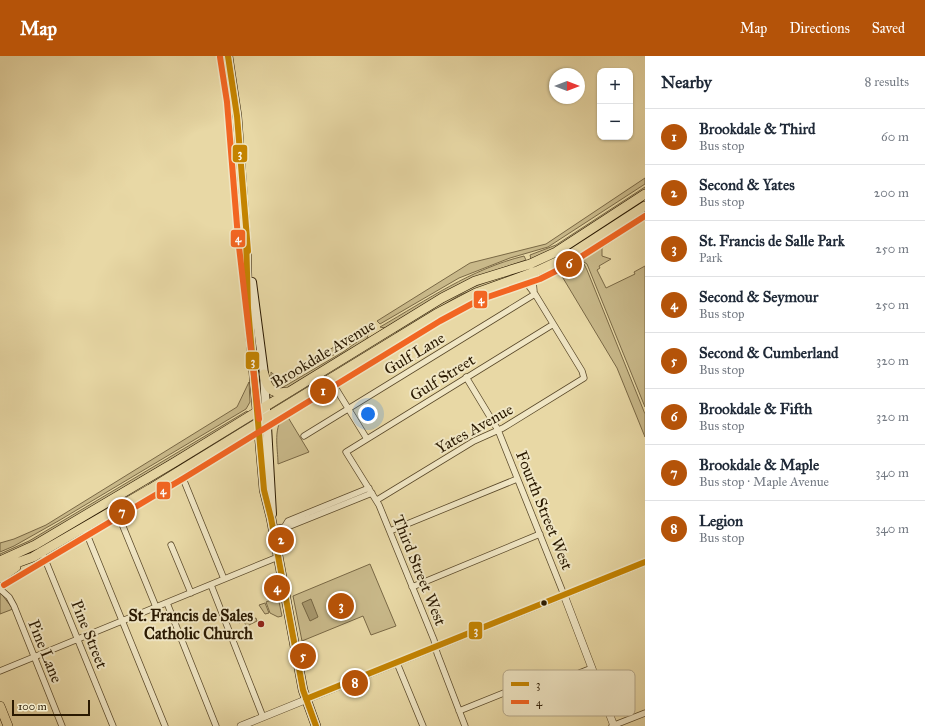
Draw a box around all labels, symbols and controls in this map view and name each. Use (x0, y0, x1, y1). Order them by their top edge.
text: Map (20, 17, 57, 40)
text: Map (740, 20, 767, 37)
text: Directions (789, 20, 850, 37)
text: Saved (872, 20, 905, 37)
north arrow (549, 68, 585, 104)
map controls (597, 68, 633, 140)
button: + (597, 68, 633, 104)
text: Nearby (661, 72, 712, 93)
text: 8 results (865, 74, 909, 90)
button: − (597, 104, 633, 140)
text: Brookdale & Third (699, 120, 816, 138)
text: 1 (671, 129, 677, 145)
text: 60 m (881, 129, 909, 145)
text: Bus stop (699, 138, 745, 154)
line badge: 3 (232, 144, 248, 163)
text: 3 (238, 147, 242, 161)
text: Second & Yates (699, 176, 795, 194)
text: 2 (671, 185, 677, 201)
text: 200 m (874, 185, 909, 201)
text: Bus stop (699, 194, 745, 210)
line badge: 4 (230, 229, 246, 248)
text: 4 (235, 232, 242, 246)
text: St. Francis de Salle Park (699, 232, 845, 250)
text: 3 (671, 241, 677, 257)
text: 250 m (875, 241, 909, 257)
pin: 6 (556, 249, 582, 279)
text: Park (699, 250, 723, 266)
text: Second & Seymour (699, 288, 818, 306)
line badge: 4 (473, 290, 488, 309)
text: 4 (478, 293, 485, 307)
text: 4 (670, 297, 678, 313)
text: 250 m (875, 297, 909, 313)
text: Bus stop (699, 306, 745, 322)
street label: Brookdale Avenue (268, 315, 379, 392)
street label: Gulf Lane (381, 328, 448, 379)
text: Second & Cumberland (699, 344, 839, 362)
street label: Gulf Street (406, 350, 479, 405)
line badge: 3 (245, 351, 260, 370)
text: 5 (671, 353, 677, 369)
text: 320 m (876, 353, 909, 369)
text: 3 (251, 355, 255, 369)
text: Bus stop (699, 362, 745, 378)
pin: 1 (310, 376, 336, 406)
street label: Yates Avenue (432, 399, 517, 457)
text: Brookdale & Fifth (699, 400, 812, 418)
your location (358, 404, 378, 424)
text: 6 (671, 409, 677, 425)
text: 320 m (876, 409, 909, 425)
text: Bus stop (699, 418, 745, 434)
street label: Fourth Street West (512, 448, 577, 573)
text: Brookdale & Maple (699, 456, 819, 474)
text: 7 (671, 465, 677, 481)
text: 340 m (875, 465, 909, 481)
text: Bus stop · Maple Avenue (699, 474, 829, 490)
line badge: 4 (156, 481, 171, 500)
text: 4 (160, 484, 167, 498)
pin: 7 (109, 497, 135, 527)
street label: Third Street West (389, 512, 450, 629)
text: Legion (699, 512, 743, 530)
text: 8 (671, 521, 677, 537)
text: 340 m (875, 521, 909, 537)
pin: 2 (268, 525, 294, 555)
text: Bus stop (699, 530, 745, 546)
pin: 4 (264, 573, 290, 603)
pin: 3 (328, 591, 354, 621)
street label: Pine Street (67, 597, 112, 671)
unlabelled marker (539, 598, 549, 608)
place label: St. Francis de Sales Catholic Church (129, 606, 253, 643)
street label: Pine Lane (24, 617, 67, 686)
marker: St. Francis de Sales Catholic Church (256, 619, 266, 629)
line badge: 3 (468, 621, 483, 640)
text: 3 (474, 624, 478, 638)
pin: 5 (290, 641, 316, 671)
pin: 8 (342, 668, 368, 698)
legend (503, 670, 635, 716)
text: 3 (536, 678, 540, 691)
text: 4 (536, 696, 543, 709)
scale bar (12, 698, 90, 717)
text: 100 m (18, 700, 47, 713)

